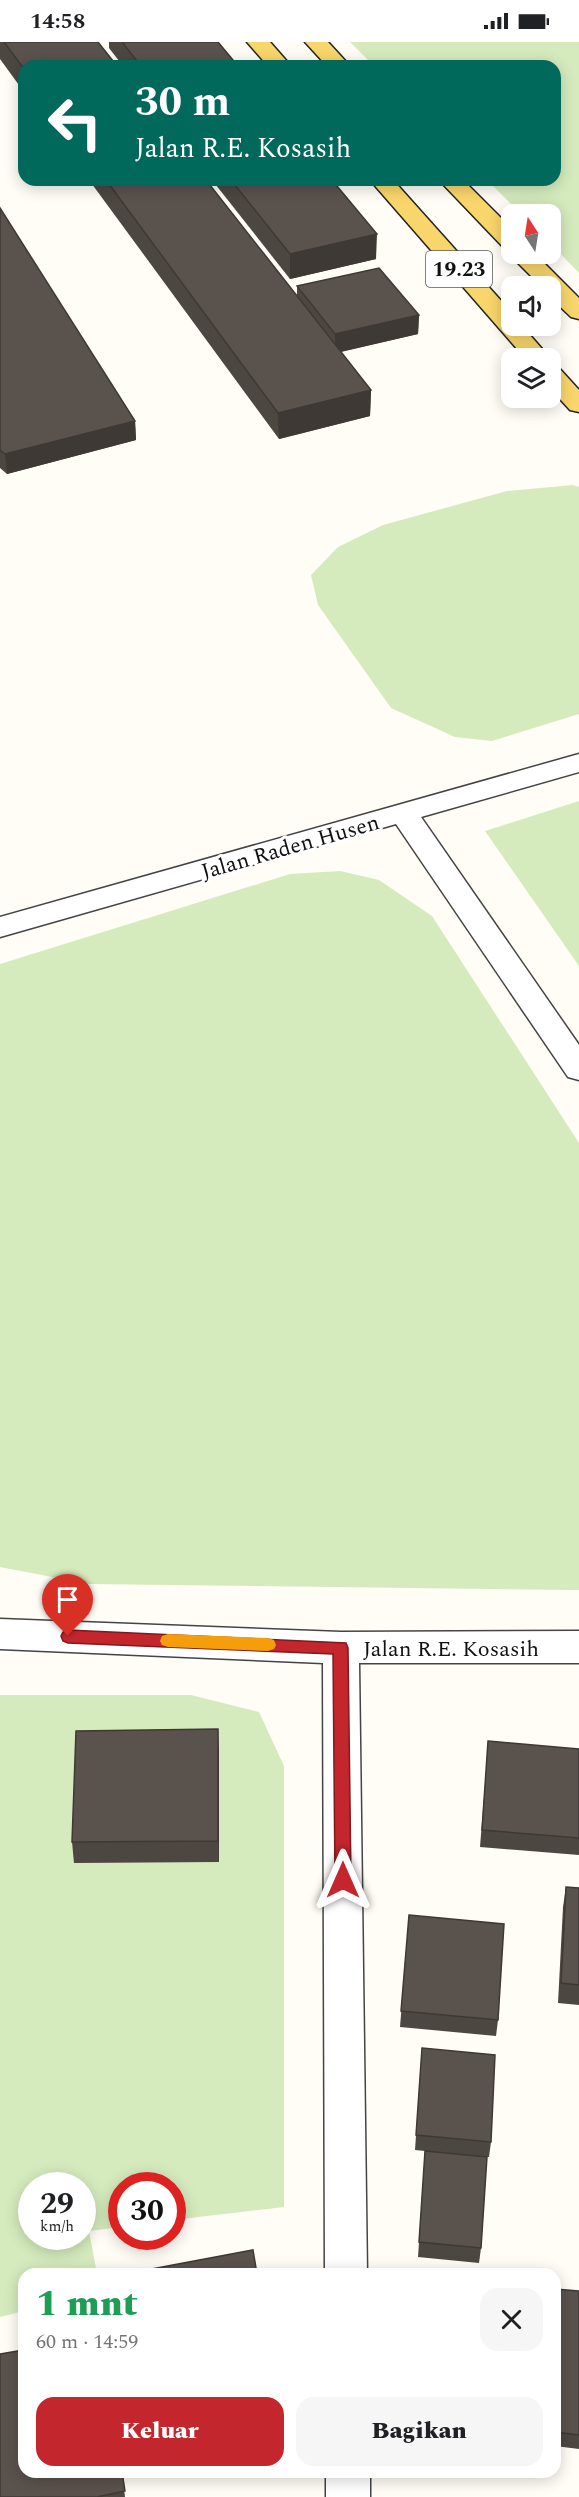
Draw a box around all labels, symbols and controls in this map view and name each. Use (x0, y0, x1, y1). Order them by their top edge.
text: 14:58 (30, 5, 85, 38)
text: 30 m (135, 71, 230, 134)
icon: left (36, 84, 114, 162)
text: Jalan R.E. Kosasih (135, 128, 351, 170)
north arrow (501, 204, 561, 264)
map controls (501, 204, 561, 408)
road number: 19.23 (426, 251, 492, 287)
button: sound (501, 276, 561, 336)
button: layers (501, 348, 561, 408)
street label: Jalan Raden Husen (197, 806, 383, 889)
pin (42, 1574, 93, 1636)
icon: arrive (51, 1583, 84, 1616)
street label: Jalan R.E. Kosasih (363, 1633, 539, 1666)
position arrow (311, 1848, 375, 1912)
speed limit sign: 30 (108, 2172, 186, 2250)
text: 29 (40, 2181, 74, 2227)
text: km/h (40, 2215, 74, 2238)
text: 1 mnt (36, 2277, 138, 2332)
button: close (480, 2288, 543, 2351)
text: 60 m · 14:59 (36, 2327, 138, 2357)
button: Keluar (36, 2397, 284, 2466)
button: Bagikan (296, 2397, 543, 2466)

